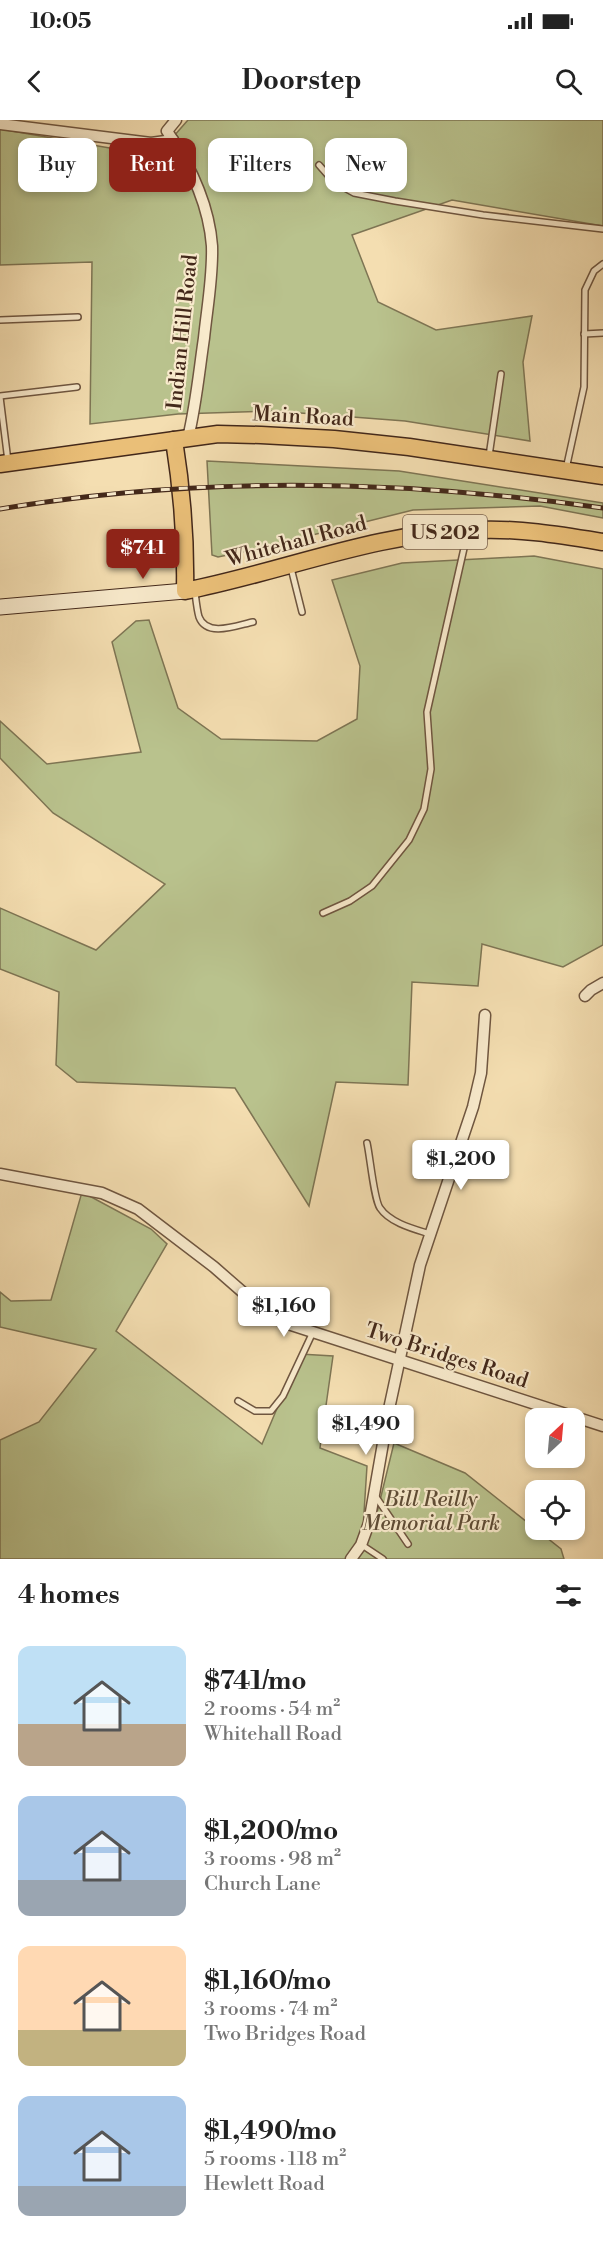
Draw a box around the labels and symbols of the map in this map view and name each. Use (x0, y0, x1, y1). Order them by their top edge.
street label: Indian Hill Road (162, 253, 204, 411)
street label: Main Road (252, 401, 354, 433)
street label: Whitehall Road (222, 511, 370, 574)
road number: US 202 (403, 515, 487, 549)
pin: $741 (107, 529, 179, 580)
pin: $1,200 (412, 1140, 510, 1191)
pin: $1,160 (235, 1287, 333, 1338)
street label: Two Bridges Road (362, 1317, 532, 1395)
pin: $1,490 (317, 1405, 415, 1456)
north arrow (525, 1408, 585, 1468)
park label: Bill Reilly Memorial Park (362, 1487, 500, 1537)

